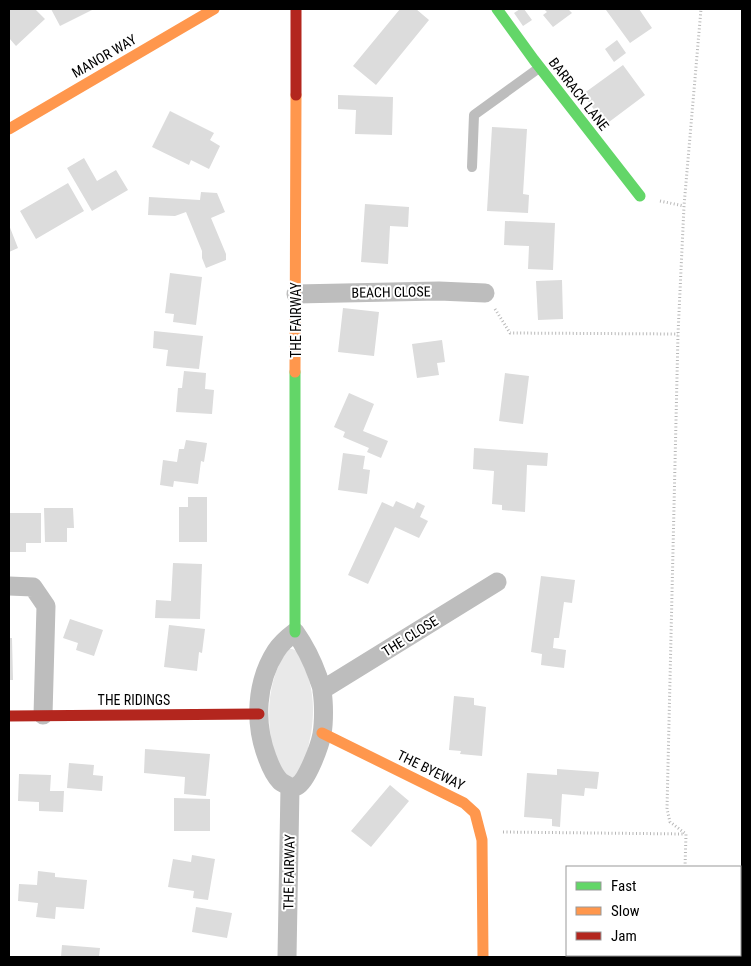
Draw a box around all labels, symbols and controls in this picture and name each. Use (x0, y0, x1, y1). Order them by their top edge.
street label: MANOR WAY (69, 31, 140, 81)
street label: BARRACK LANE (546, 54, 612, 134)
street label: THE FAIRWAY (288, 281, 304, 358)
street label: BEACH CLOSE (351, 283, 431, 301)
street label: THE CLOSE (379, 613, 441, 659)
street label: THE RIDINGS (98, 692, 170, 708)
street label: THE BYEWAY (395, 747, 468, 793)
street label: THE FAIRWAY (280, 833, 298, 910)
legend (566, 866, 741, 956)
text: Fast (611, 877, 636, 895)
text: Slow (611, 902, 640, 920)
text: Jam (611, 927, 637, 945)

